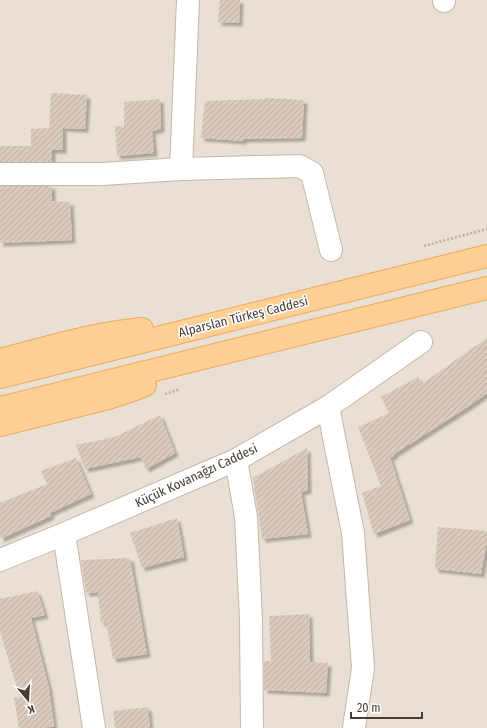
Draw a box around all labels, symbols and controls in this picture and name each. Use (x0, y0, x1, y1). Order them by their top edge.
street label: Alparslan Türkeş Caddesi (177, 293, 309, 340)
street label: Küçük Kovanağzı Caddesi (133, 441, 260, 510)
north arrow (8, 680, 48, 720)
scale bar (351, 694, 422, 720)
text: 20 m (357, 701, 381, 715)
text: K (25, 702, 36, 716)

